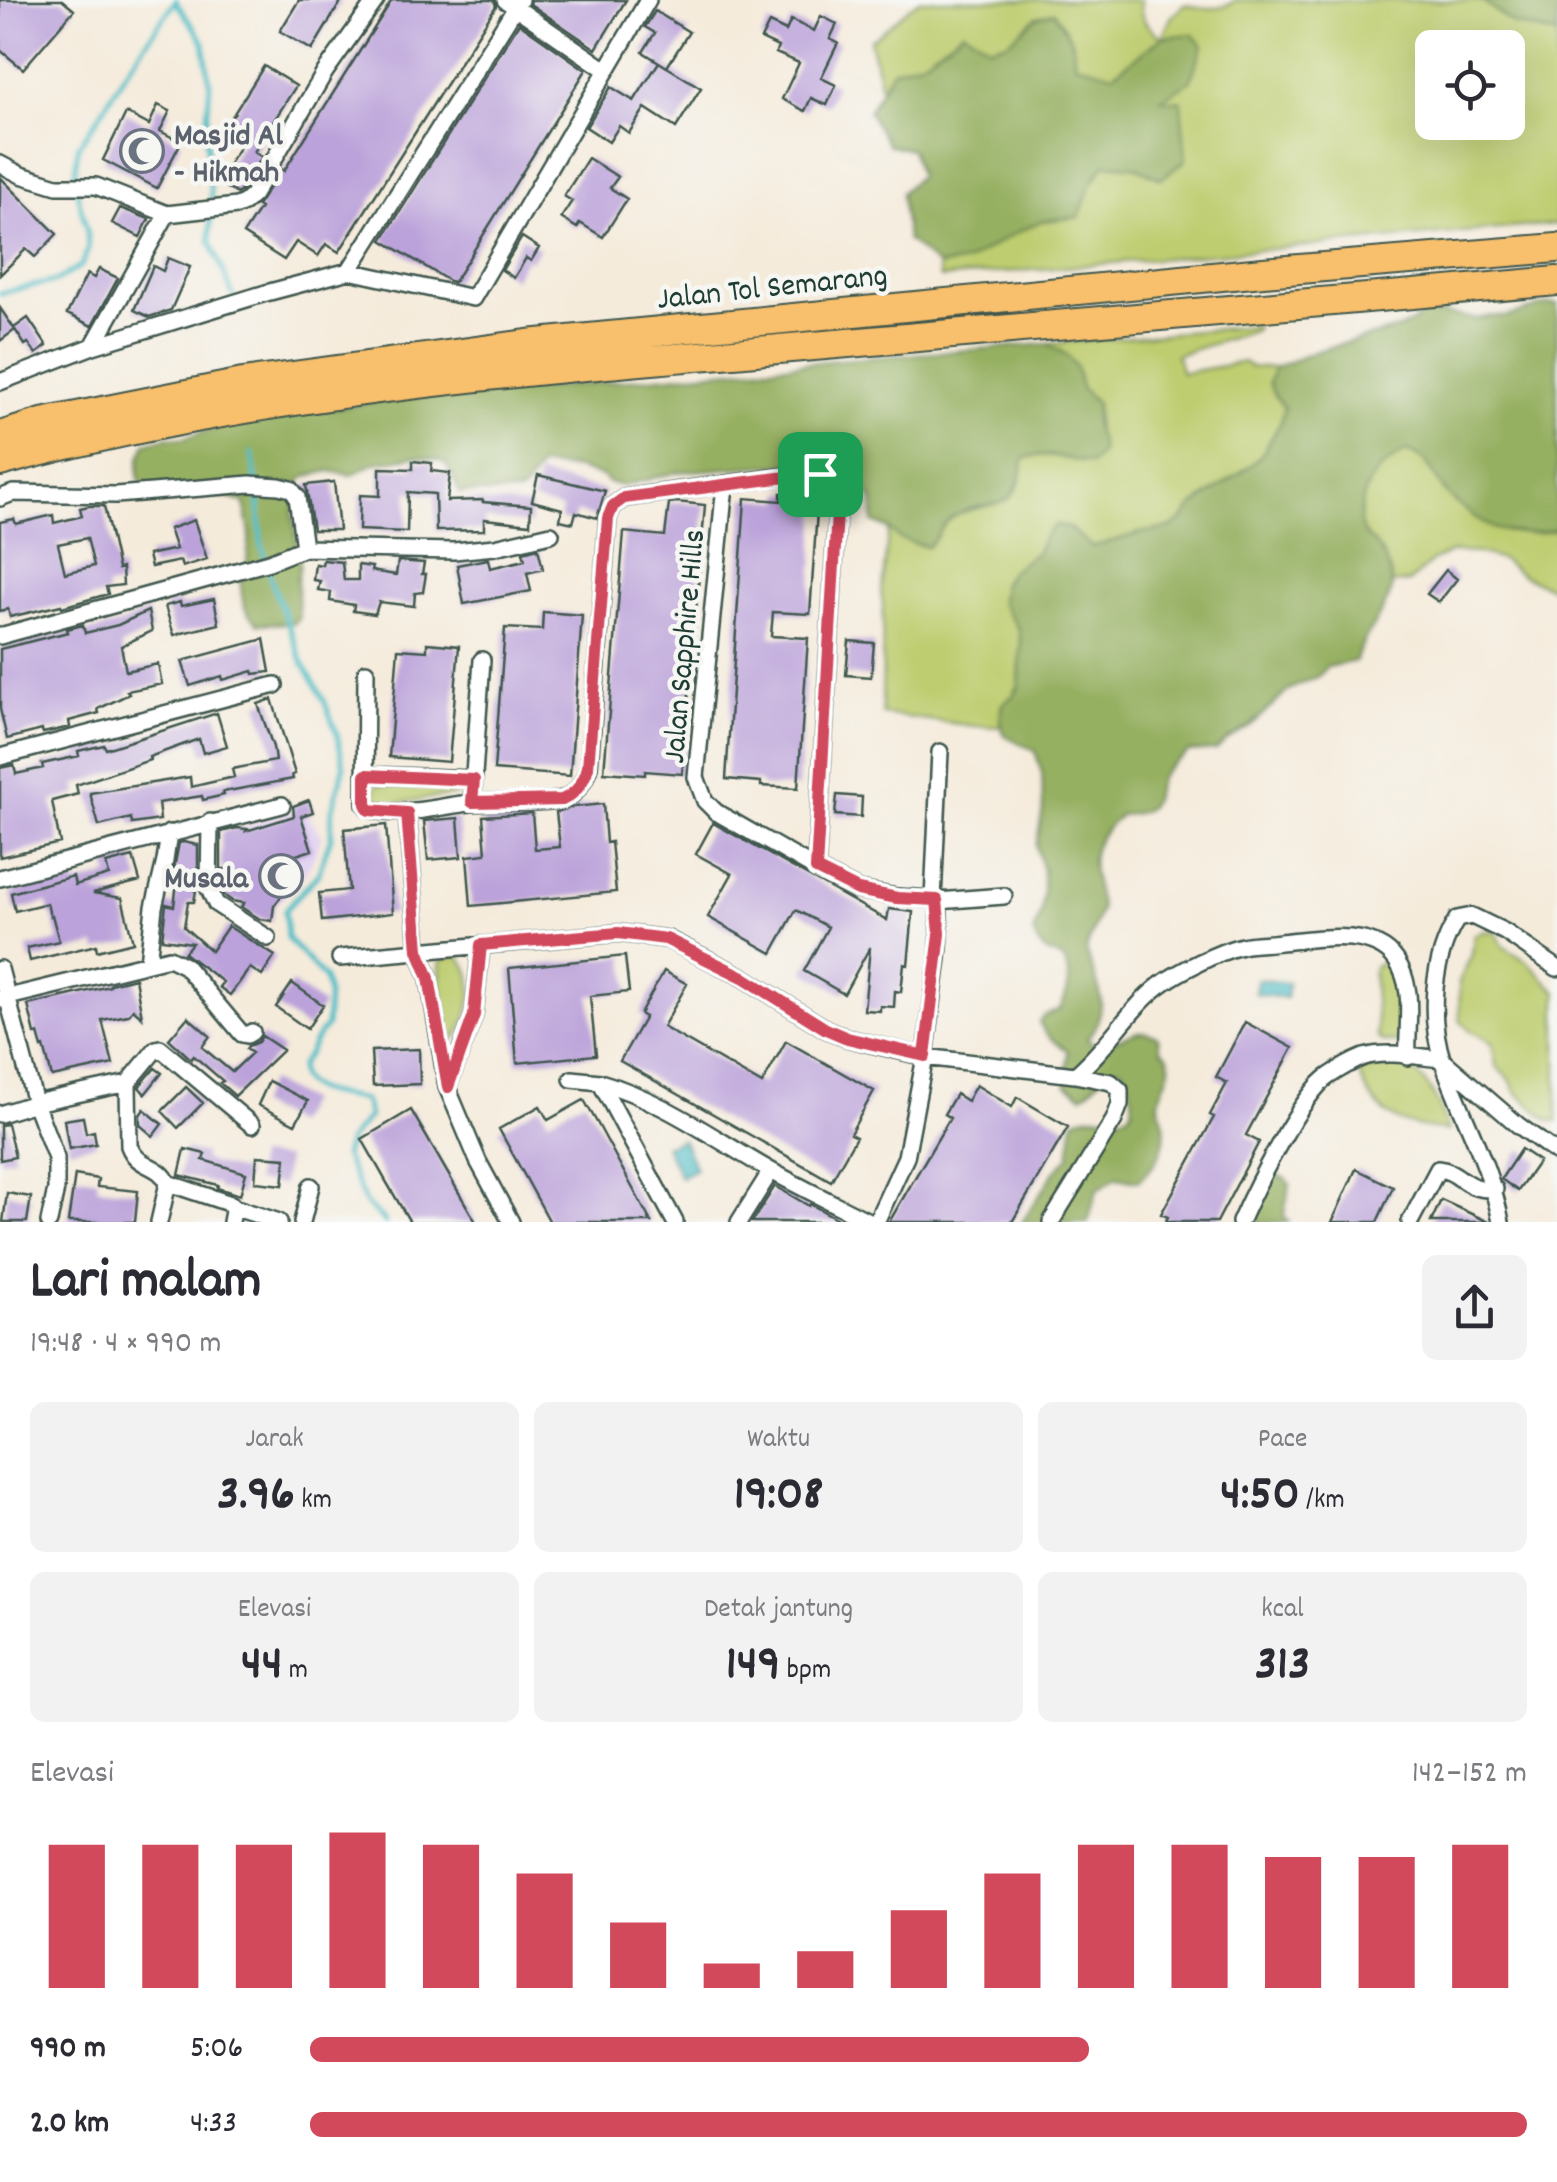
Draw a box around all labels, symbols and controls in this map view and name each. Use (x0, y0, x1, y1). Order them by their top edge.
map controls (1415, 30, 1525, 140)
button: locate (1415, 30, 1525, 140)
place label: Masjid Al - Hikmah (174, 115, 283, 198)
mosque icon: Masjid Al - Hikmah (119, 128, 165, 174)
street label: Jalan Tol Semarang (655, 255, 890, 325)
pin (778, 432, 863, 517)
icon: arrive (793, 447, 848, 502)
street label: Jalan Sapphire Hills (654, 527, 720, 765)
mosque icon: Musala (258, 853, 304, 899)
place label: Musala (164, 858, 249, 904)
text: Lari malam (30, 1245, 262, 1324)
button: share (1422, 1255, 1527, 1360)
text: 19:48 · 4 × 990 m (30, 1322, 222, 1368)
text: Jarak (245, 1421, 304, 1461)
text: Waktu (747, 1421, 810, 1461)
text: Pace (1258, 1421, 1307, 1461)
text: 3.96 (217, 1461, 295, 1533)
text: 19:08 (734, 1461, 823, 1533)
text: 4:50 (1220, 1461, 1300, 1533)
text: km (295, 1482, 332, 1522)
text: /km (1300, 1482, 1345, 1522)
text: Elevasi (238, 1591, 311, 1631)
text: Detak jantung (704, 1591, 853, 1631)
text: kcal (1261, 1591, 1304, 1631)
text: 44 (241, 1631, 282, 1703)
text: 149 (726, 1631, 780, 1703)
text: 313 (1255, 1631, 1310, 1703)
text: m (282, 1652, 308, 1692)
text: bpm (780, 1652, 831, 1692)
text: Elevasi (30, 1752, 114, 1798)
text: 142–152 m (1412, 1752, 1527, 1798)
text: 990 m (30, 2027, 106, 2073)
text: 5:06 (190, 2027, 243, 2073)
text: 2.0 km (30, 2102, 109, 2148)
text: 4:33 (190, 2102, 237, 2148)

